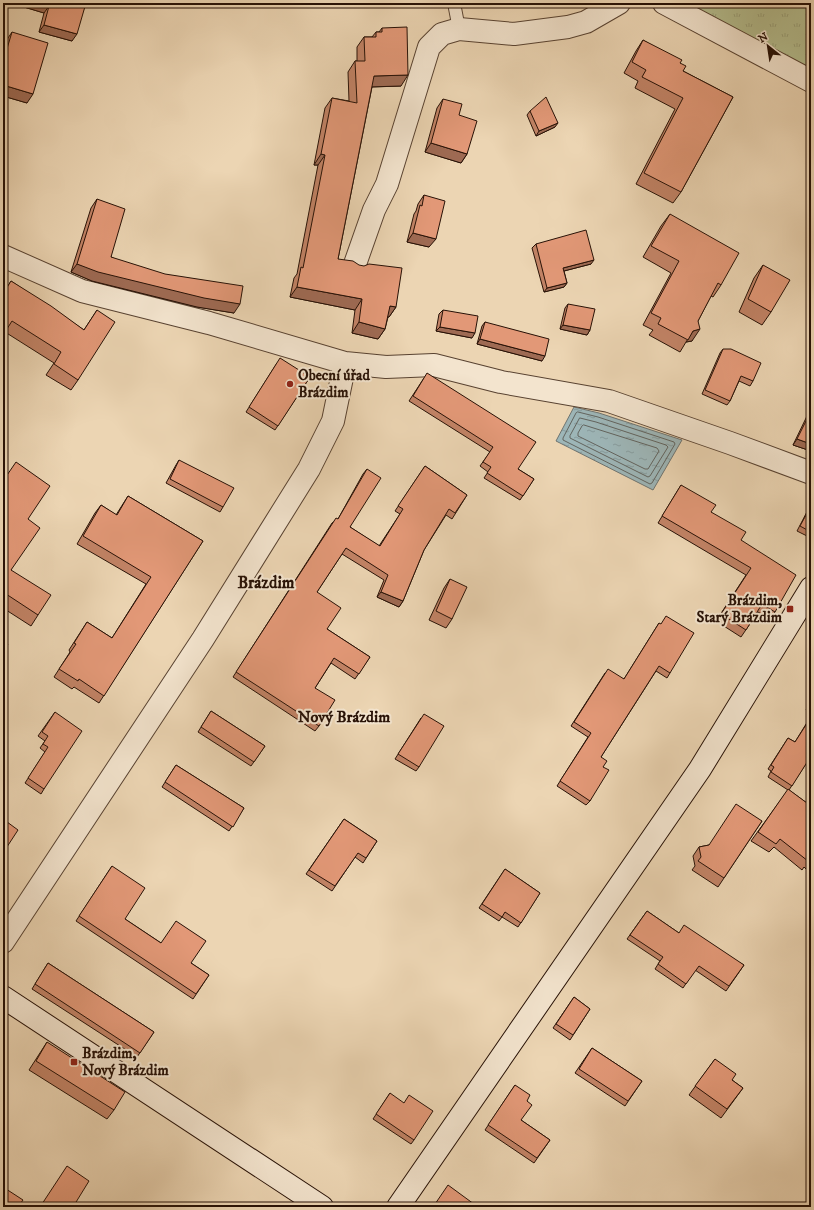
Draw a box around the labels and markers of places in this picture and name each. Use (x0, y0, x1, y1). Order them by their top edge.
place label: Obecní úřad Brázdim (298, 366, 370, 402)
marker: Obecní úřad Brázdim (285, 379, 295, 389)
place label: Brázdim, Starý Brázdim (697, 591, 783, 627)
marker: Brázdim, Starý Brázdim (785, 604, 795, 614)
place label: Brázdim, Nový Brázdim (82, 1044, 169, 1080)
marker: Brázdim, Nový Brázdim (69, 1057, 79, 1067)

